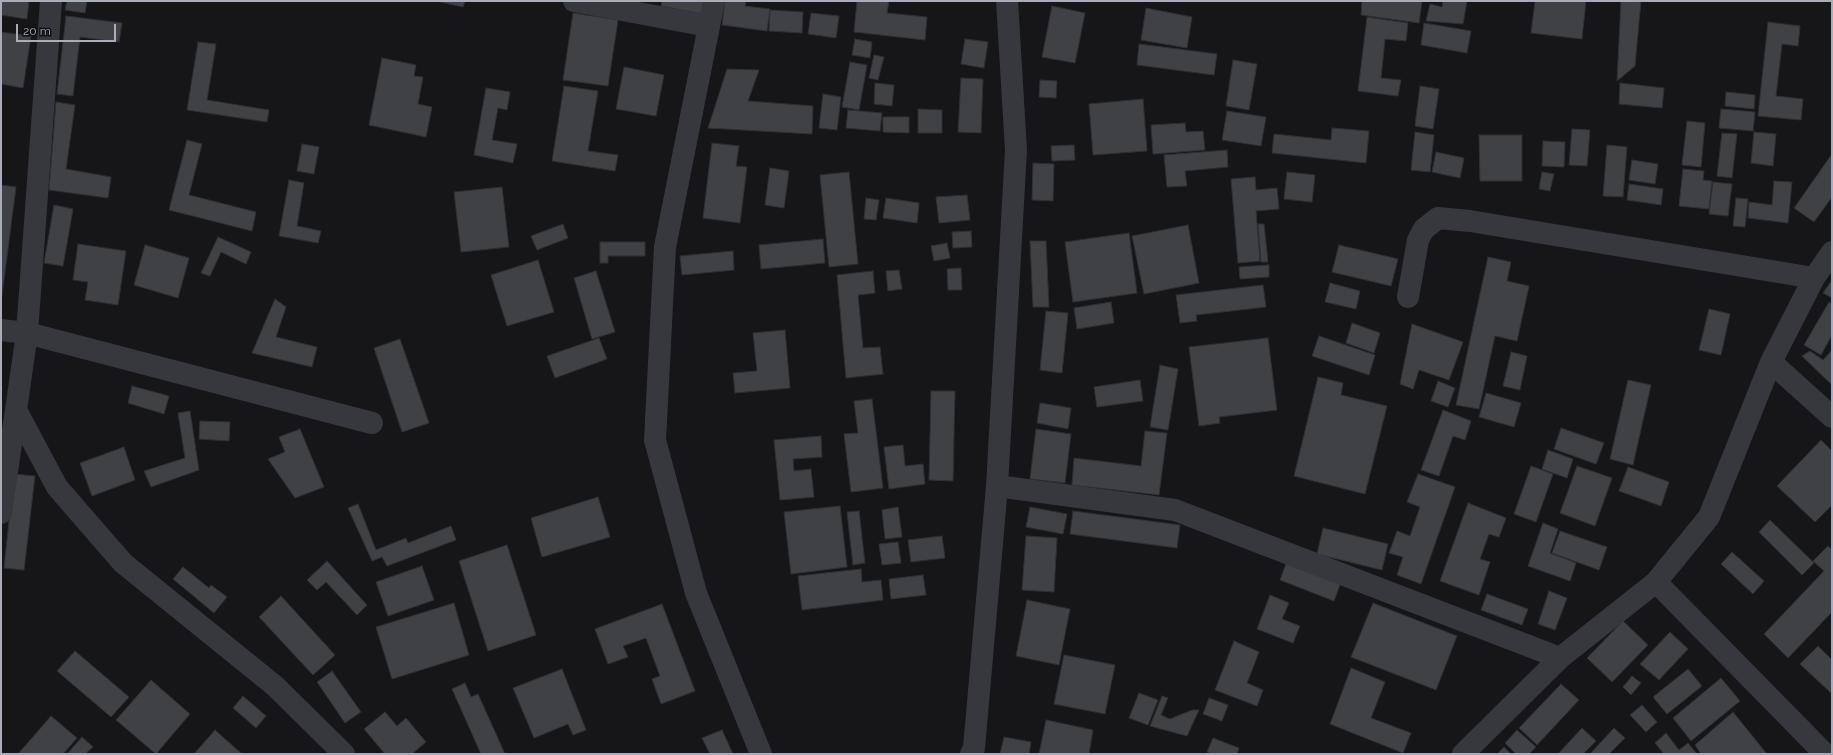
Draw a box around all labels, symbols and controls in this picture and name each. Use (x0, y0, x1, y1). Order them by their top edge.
scale bar (18, 16, 118, 42)
text: 20 m (23, 24, 51, 38)

